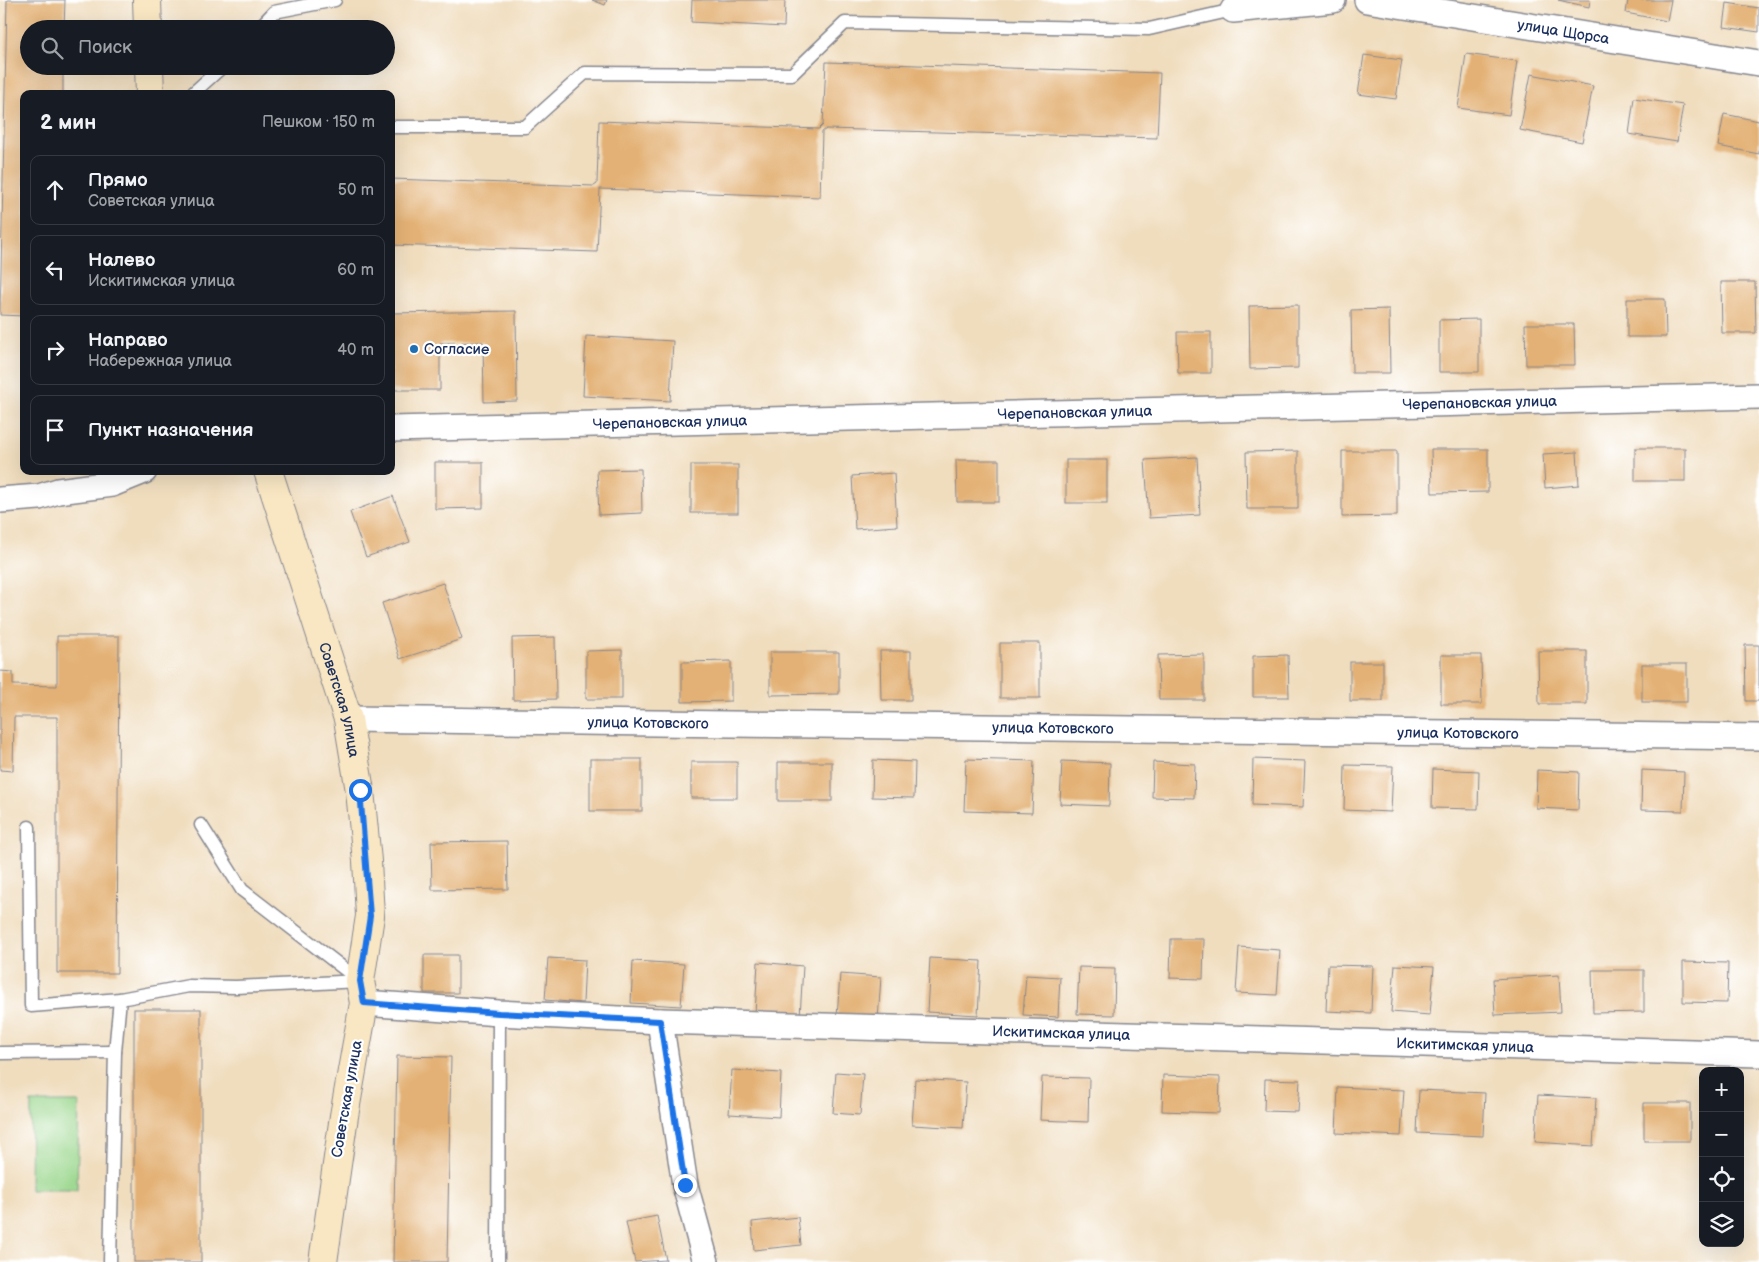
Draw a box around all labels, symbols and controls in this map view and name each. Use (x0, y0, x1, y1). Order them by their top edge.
street label: улица Щорса (1516, 15, 1611, 48)
search box (20, 20, 395, 75)
icon: search (38, 34, 66, 62)
text: Поиск (78, 36, 132, 59)
text: 2 мин (40, 110, 96, 135)
text: Пешком · 150 m (262, 113, 375, 132)
text: Прямо (88, 169, 148, 192)
icon: ahead (41, 176, 69, 204)
text: 50 m (338, 181, 374, 200)
text: Советская улица (88, 192, 215, 211)
text: Налево (88, 249, 155, 272)
icon: left (41, 256, 69, 284)
text: 60 m (337, 261, 374, 280)
text: Искитимская улица (88, 272, 235, 291)
text: Направо (88, 329, 168, 352)
icon: right (41, 336, 69, 364)
place label: Согласие (424, 340, 489, 359)
text: 40 m (337, 341, 374, 360)
marker: Согласие (408, 343, 420, 355)
text: Набережная улица (88, 352, 232, 371)
street label: Черепановская улица (1402, 391, 1557, 414)
street label: Черепановская улица (997, 401, 1153, 424)
street label: Черепановская улица (592, 411, 748, 434)
icon: arrive (41, 416, 69, 444)
text: Пункт назначения (88, 419, 253, 442)
street label: Советская улица (314, 640, 364, 759)
street label: улица Котовского (587, 713, 709, 733)
street label: улица Котовского (992, 718, 1114, 738)
street label: улица Котовского (1397, 723, 1519, 743)
route start (349, 779, 372, 802)
street label: Искитимская улица (992, 1021, 1131, 1045)
street label: Искитимская улица (1396, 1034, 1534, 1057)
street label: Советская улица (327, 1039, 367, 1159)
map controls (1699, 1067, 1744, 1247)
button: + (1699, 1067, 1744, 1112)
button: − (1699, 1112, 1744, 1157)
button: locate (1699, 1157, 1744, 1202)
route end (674, 1174, 697, 1197)
button: layers (1699, 1202, 1744, 1247)

